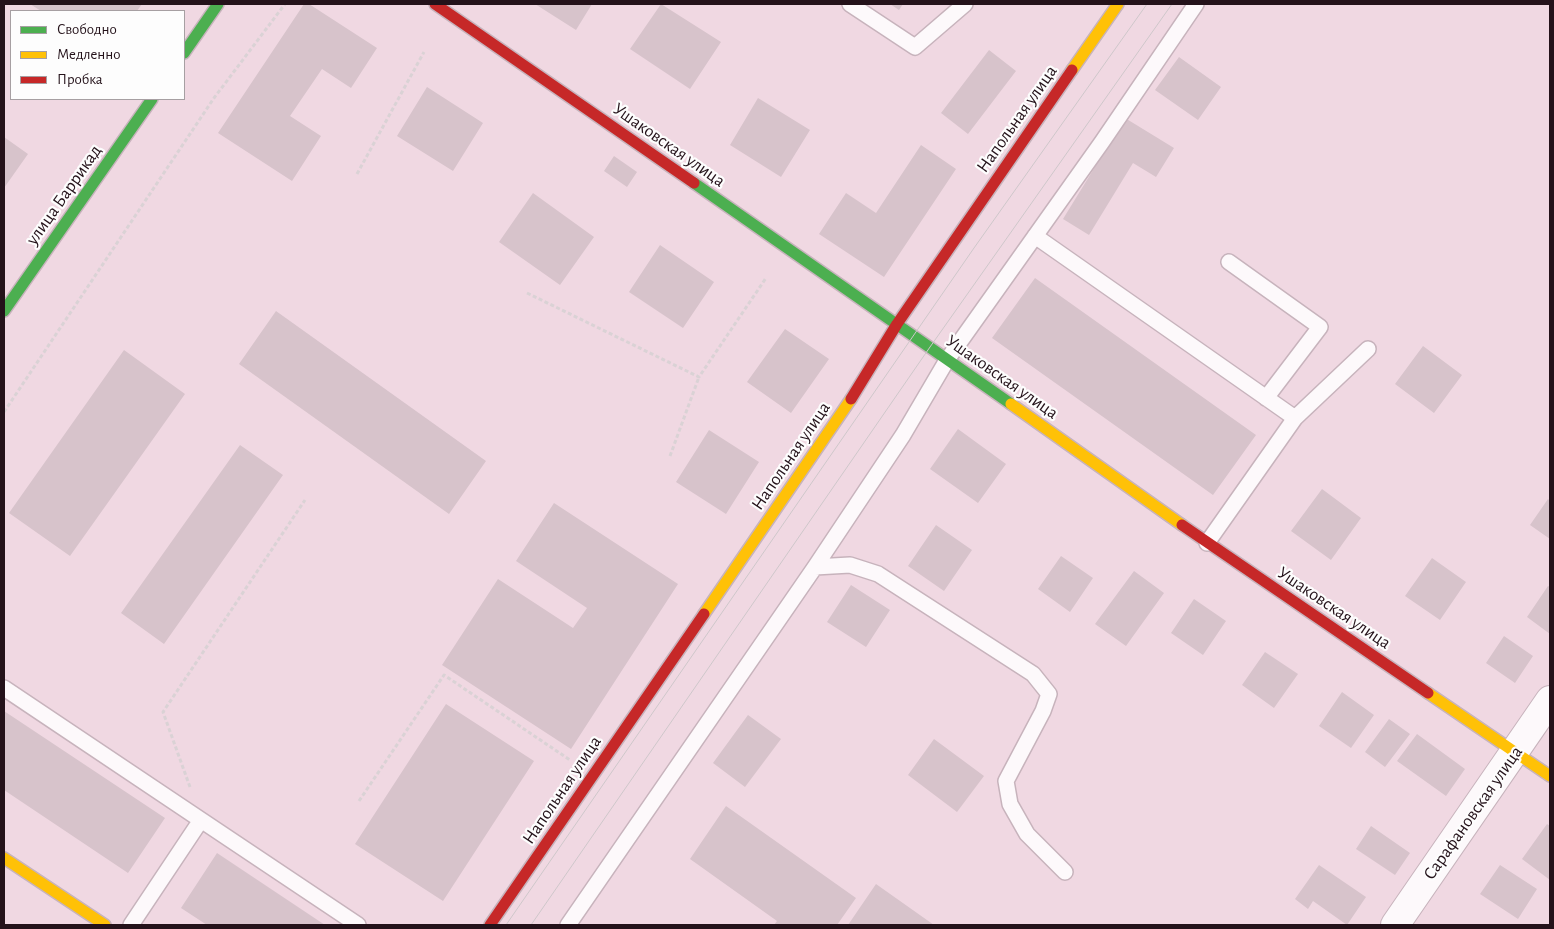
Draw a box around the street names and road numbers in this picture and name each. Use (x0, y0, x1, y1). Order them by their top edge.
street label: Напольная улица (972, 61, 1062, 177)
street label: Ушаковская улица (609, 98, 729, 192)
street label: улица Баррикад (22, 141, 106, 249)
street label: Ушаковская улица (942, 330, 1062, 424)
street label: Напольная улица (747, 398, 835, 514)
street label: Ушаковская улица (1273, 562, 1395, 654)
street label: Напольная улица (518, 732, 606, 848)
street label: Сарафановская улица (1419, 742, 1527, 884)

